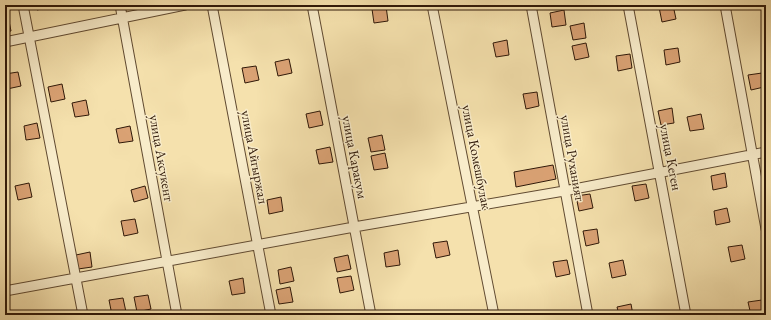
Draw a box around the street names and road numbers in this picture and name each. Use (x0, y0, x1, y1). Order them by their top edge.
street label: улица Комешбулак (458, 103, 496, 211)
street label: улица Айгыржал (237, 109, 273, 206)
street label: улица Аксукент (145, 113, 179, 203)
street label: улица Руханият (557, 113, 589, 203)
street label: улица Каракум (338, 114, 372, 200)
street label: улица Кеген (656, 122, 686, 192)

